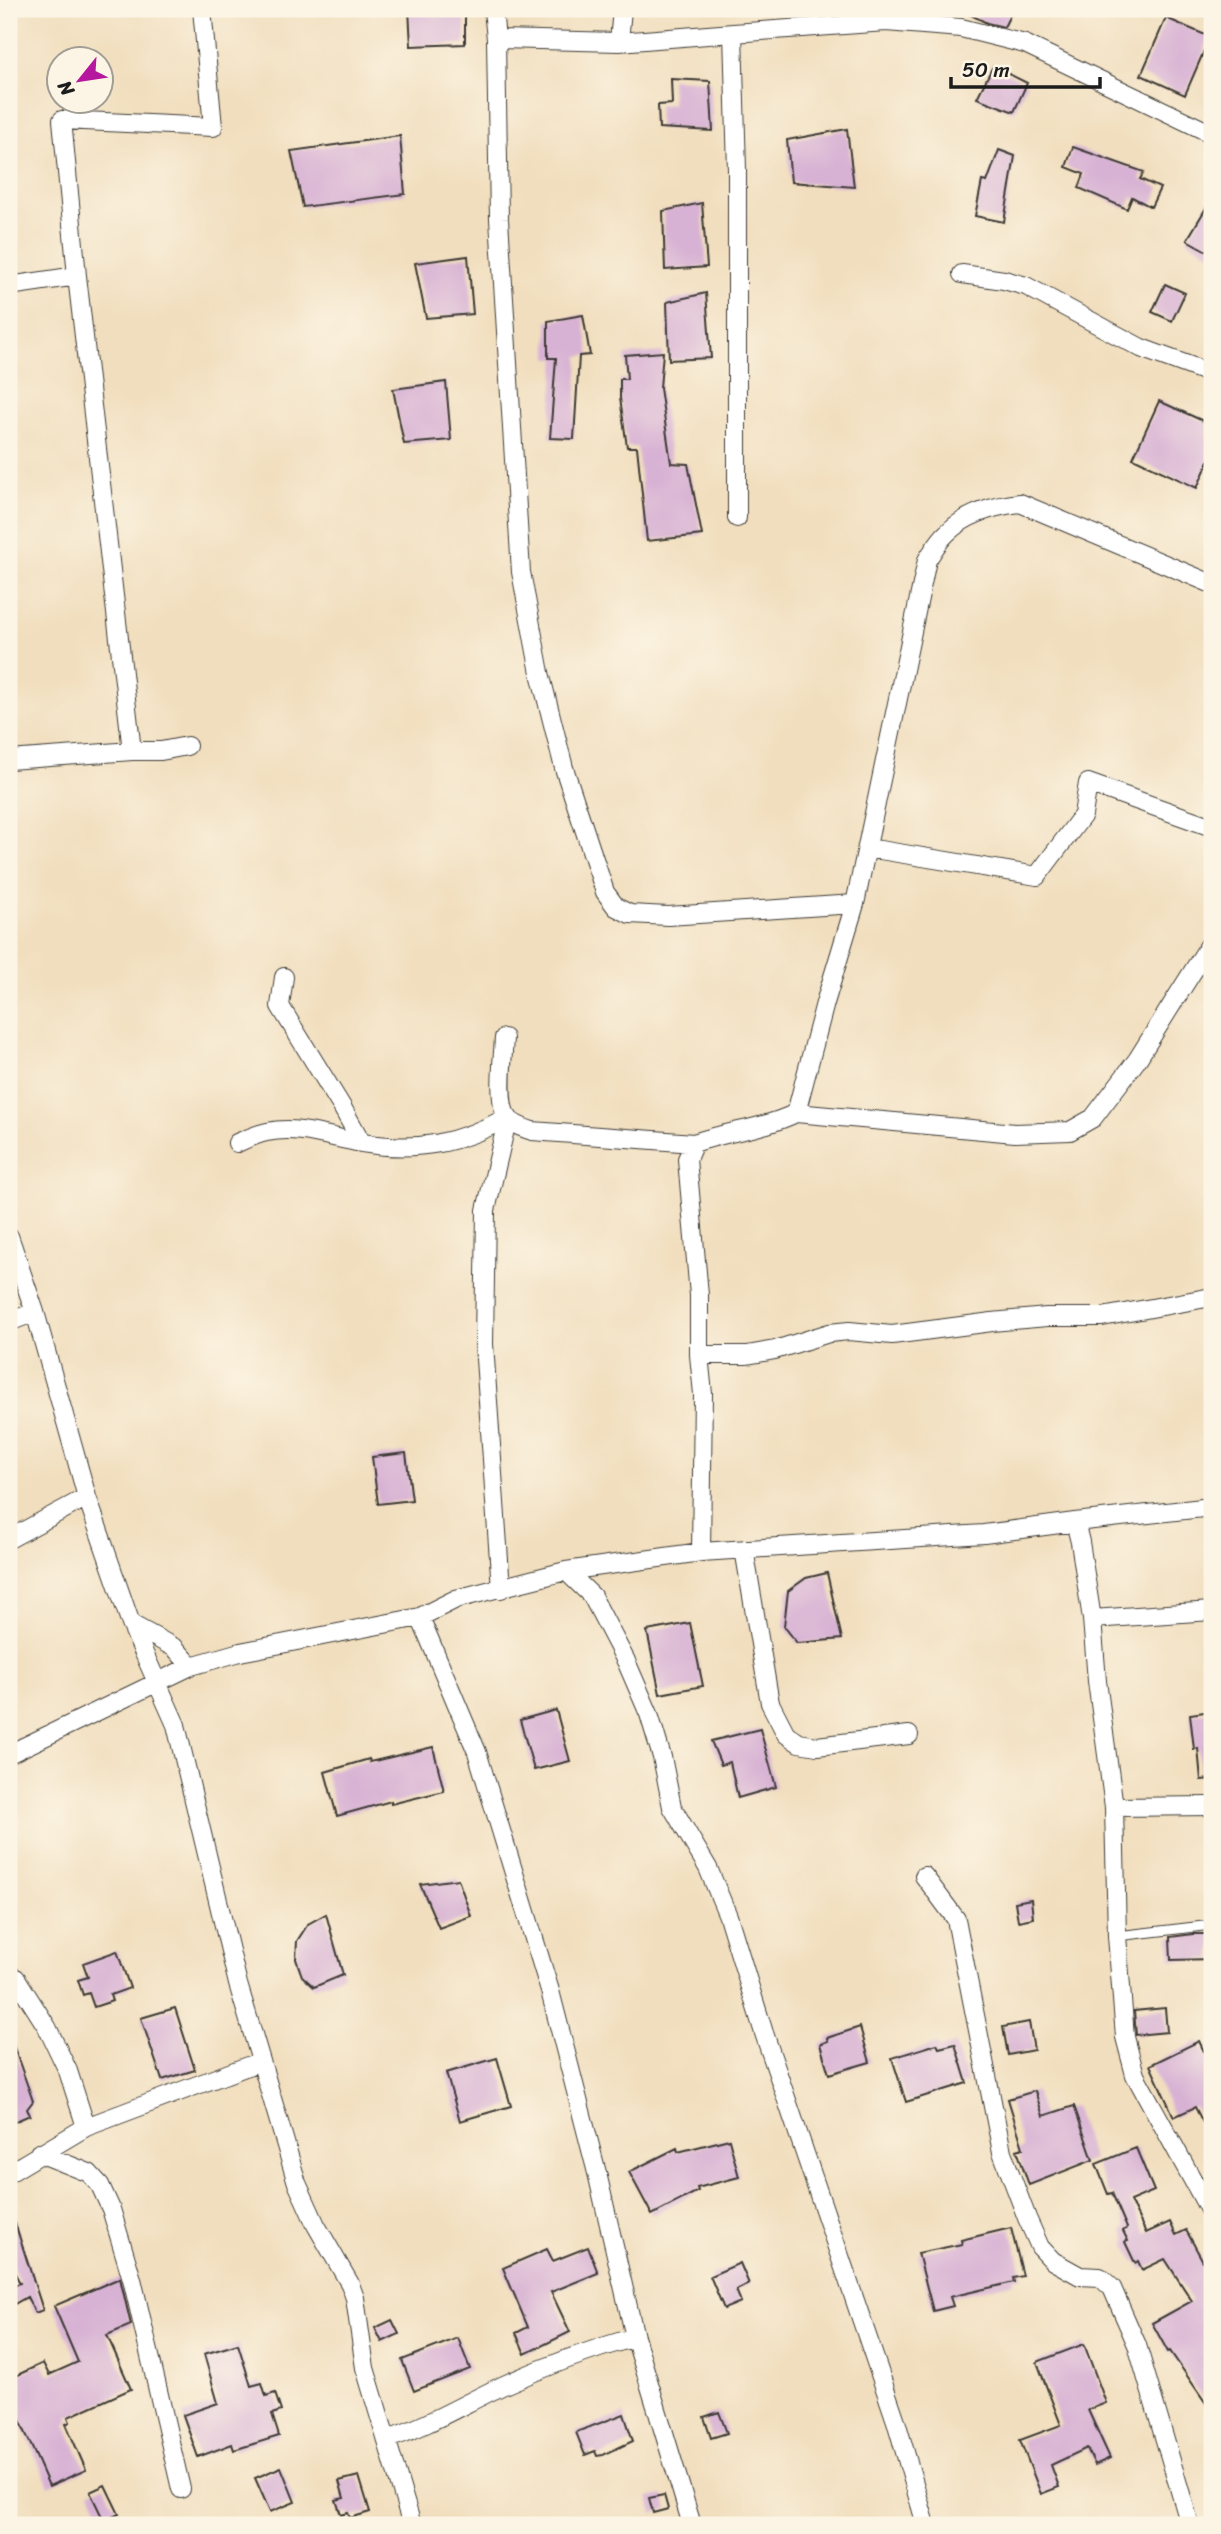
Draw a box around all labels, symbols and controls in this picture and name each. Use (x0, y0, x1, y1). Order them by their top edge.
north arrow (46, 46, 116, 116)
scale bar (951, 46, 1100, 90)
text: 50 m (962, 51, 1010, 89)
text: N (48, 74, 84, 103)

